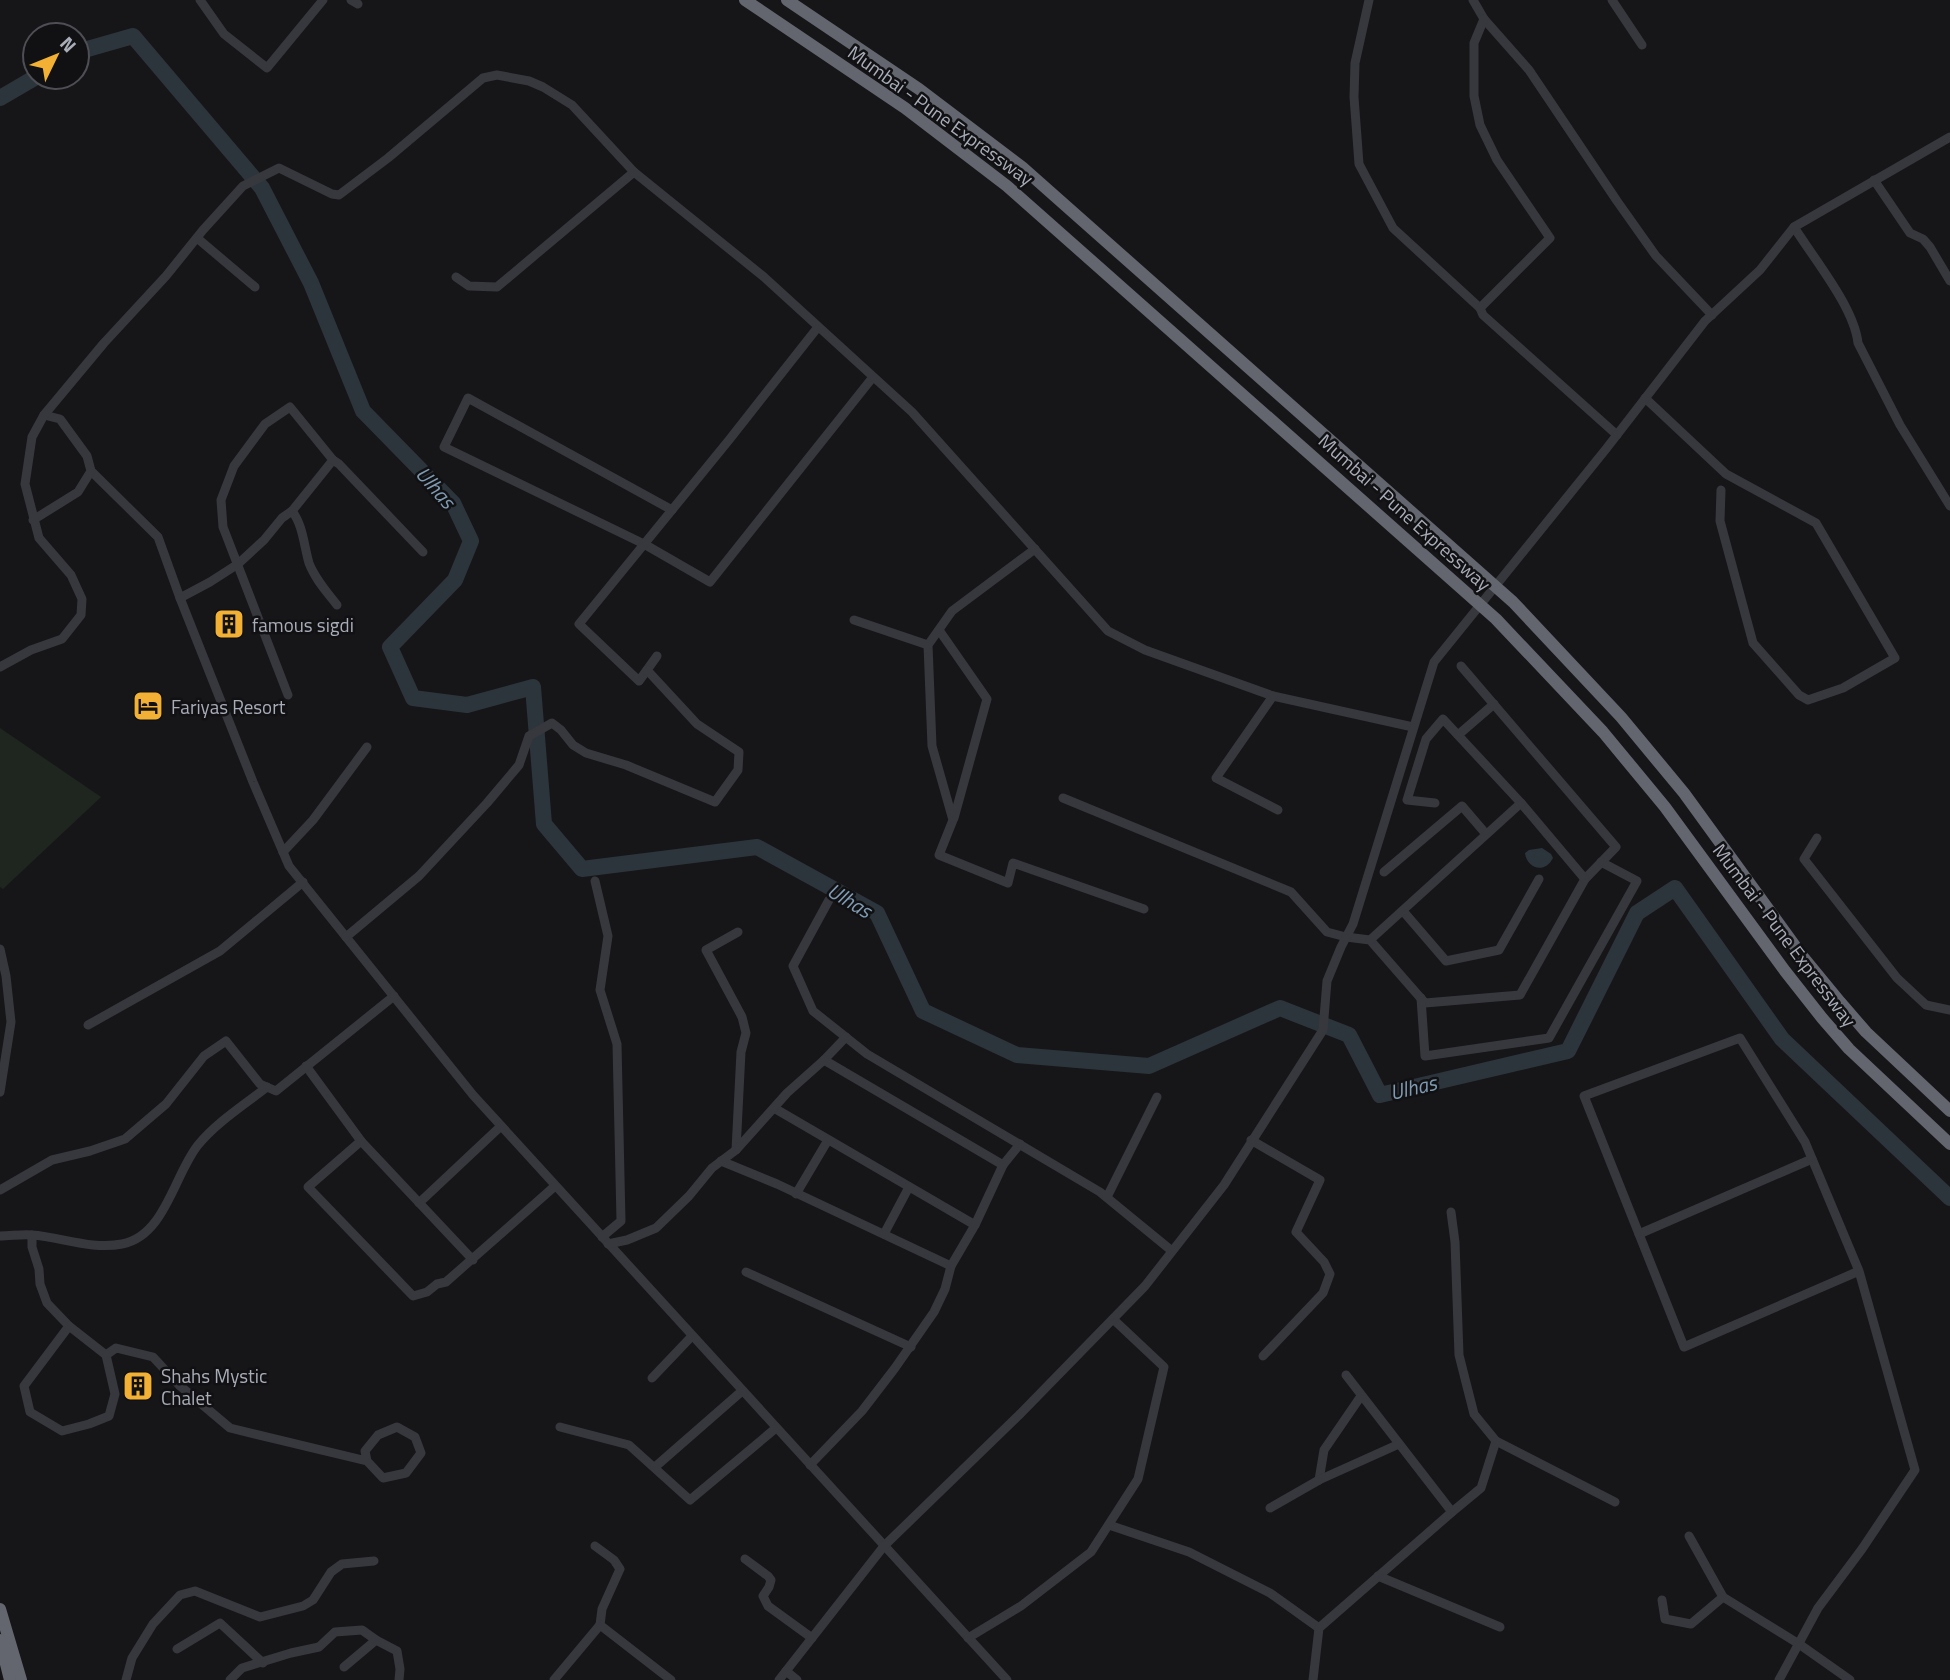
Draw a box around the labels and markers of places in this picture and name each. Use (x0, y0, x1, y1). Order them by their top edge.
building icon: famous sigdi (212, 607, 246, 641)
place label: famous sigdi (252, 610, 354, 639)
hotel icon: Fariyas Resort (131, 689, 165, 723)
place label: Fariyas Resort (171, 692, 286, 721)
place label: Shahs Mystic Chalet (161, 1361, 267, 1412)
building icon: Shahs Mystic Chalet (121, 1369, 155, 1403)

